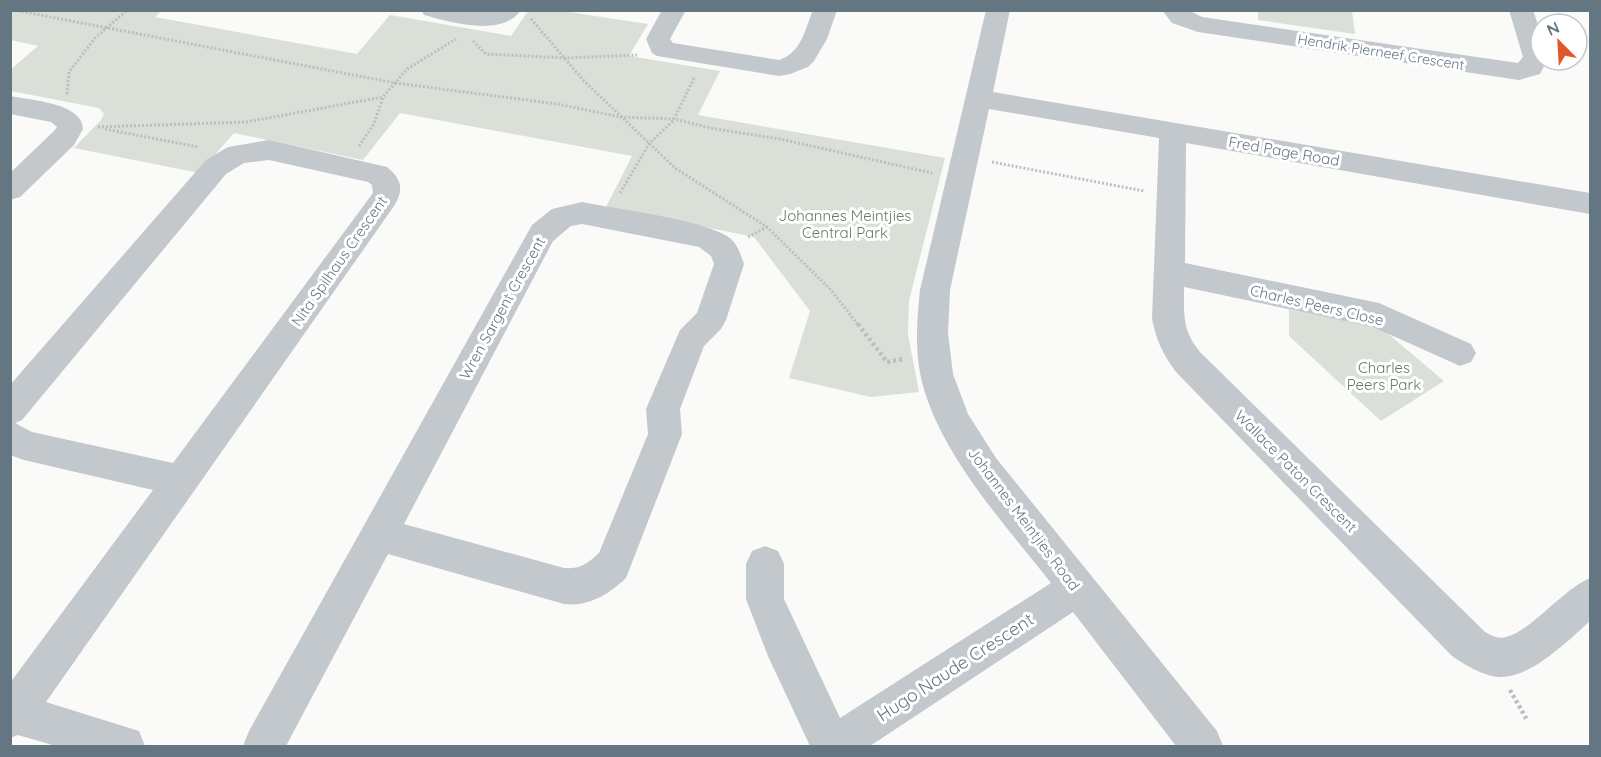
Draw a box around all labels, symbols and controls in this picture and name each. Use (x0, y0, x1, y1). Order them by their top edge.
north arrow (1529, 12, 1589, 72)
text: N (1543, 17, 1562, 40)
street label: Hendrik Pierneef Crescent (1296, 30, 1466, 74)
street label: Fred Page Road (1227, 132, 1341, 170)
street label: Nita Spilhaus Crescent (287, 192, 391, 330)
park label: Johannes Meintjies Central Park (779, 206, 911, 242)
street label: Wren Sargent Crescent (455, 233, 549, 383)
street label: Charles Peers Close (1248, 280, 1386, 330)
park label: Charles Peers Park (1347, 358, 1421, 394)
street label: Wallace Paton Crescent (1231, 406, 1361, 536)
street label: Johannes Meintjies Road (964, 444, 1084, 594)
street label: Hugo Naude Crescent (872, 608, 1038, 726)

